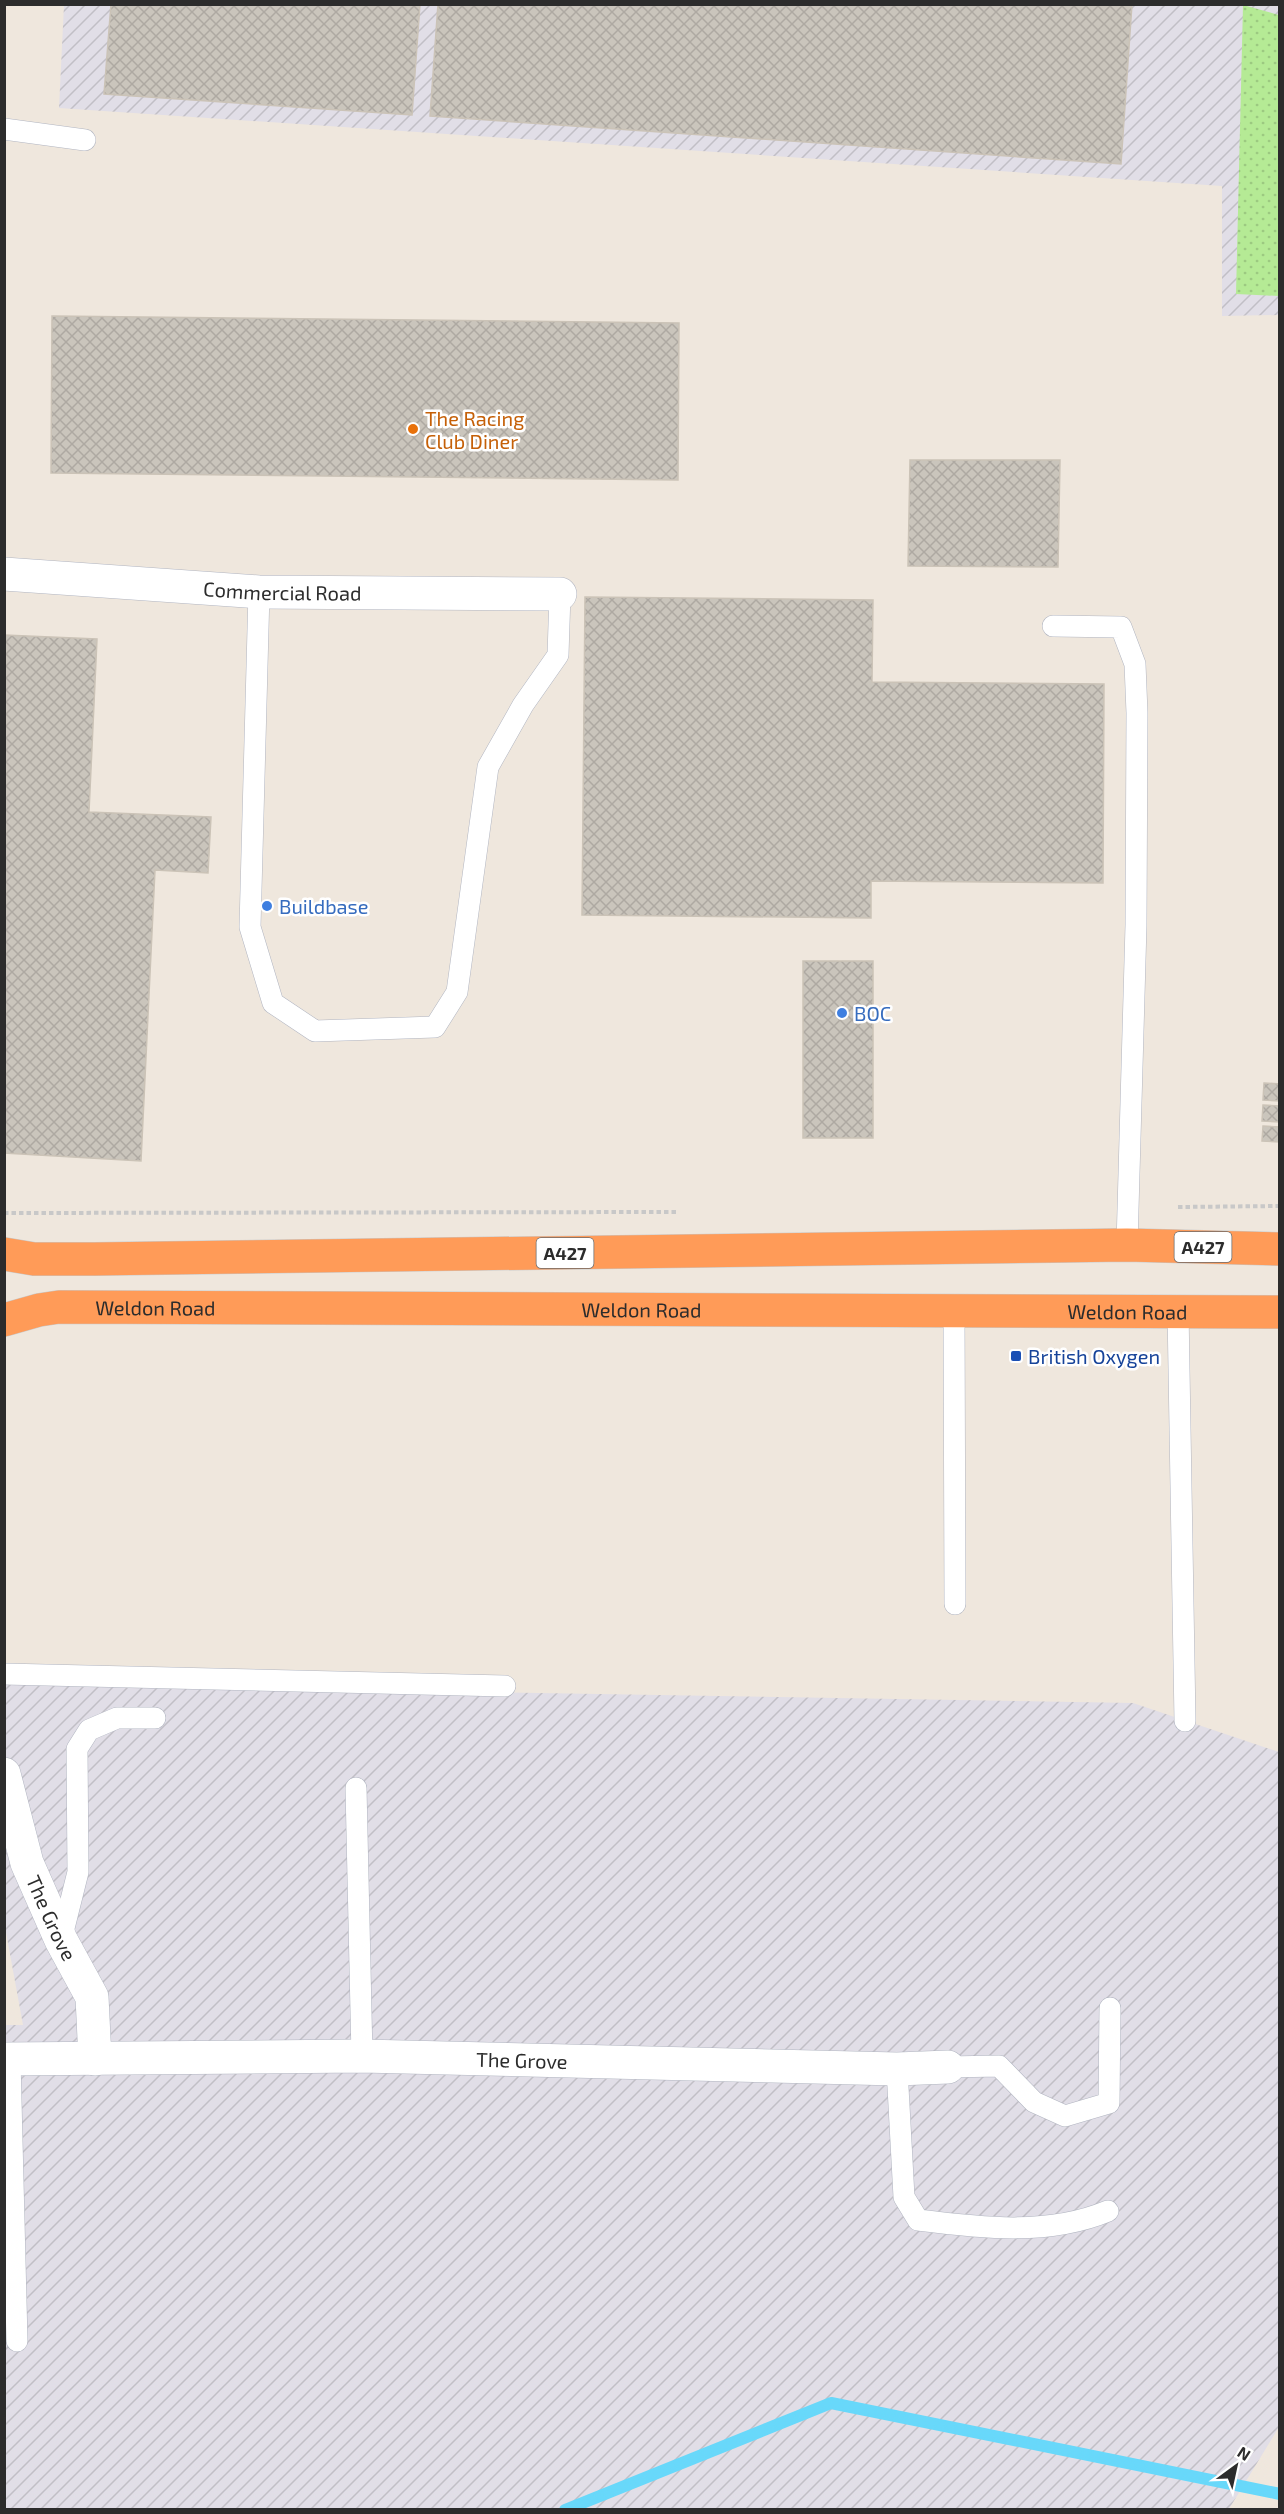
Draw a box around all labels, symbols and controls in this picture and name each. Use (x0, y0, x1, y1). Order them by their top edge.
place label: The Racing Club Diner (425, 406, 524, 453)
marker: The Racing Club Diner (406, 422, 420, 436)
street label: Commercial Road (203, 576, 361, 605)
place label: Buildbase (279, 894, 368, 918)
marker: Buildbase (260, 899, 274, 913)
place label: BOC (854, 1001, 891, 1025)
marker: BOC (835, 1006, 849, 1020)
road number: A427 (1174, 1232, 1232, 1262)
road number: A427 (536, 1238, 594, 1268)
street label: Weldon Road (95, 1295, 216, 1320)
street label: Weldon Road (581, 1297, 702, 1322)
street label: Weldon Road (1067, 1299, 1188, 1324)
place label: British Oxygen (1028, 1344, 1160, 1368)
marker: British Oxygen (1009, 1349, 1023, 1363)
street label: The Grove (22, 1871, 82, 1965)
street label: The Grove (476, 2047, 568, 2073)
north arrow (1206, 2436, 1266, 2496)
text: N (1234, 2442, 1254, 2464)

